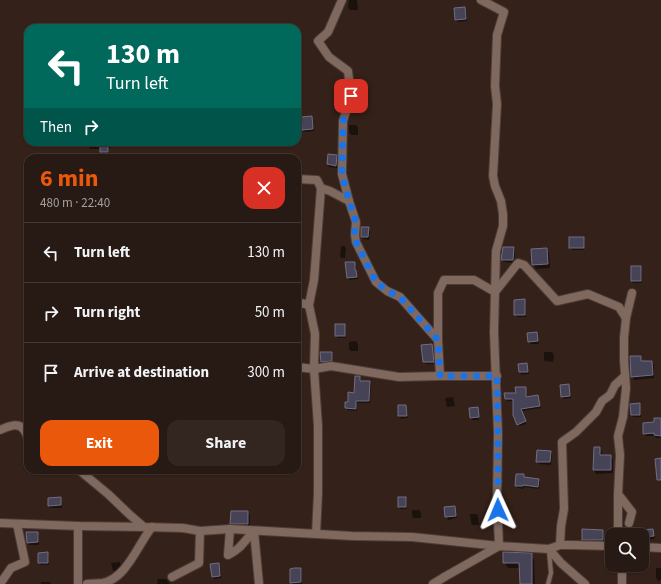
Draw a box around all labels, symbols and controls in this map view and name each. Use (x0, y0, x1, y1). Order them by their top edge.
text: 130 m (106, 34, 180, 74)
icon: left (40, 40, 92, 92)
text: Turn left (106, 71, 168, 96)
pin (334, 79, 368, 113)
icon: arrive (340, 85, 362, 107)
icon: right (80, 116, 102, 138)
text: Then (40, 117, 72, 138)
text: 6 min (40, 161, 98, 196)
button: close (243, 167, 285, 209)
text: 480 m · 22:40 (40, 194, 110, 212)
icon: left (40, 242, 62, 264)
text: Turn left (74, 242, 130, 263)
text: 130 m (247, 242, 285, 263)
icon: right (40, 302, 62, 324)
text: Turn right (74, 302, 140, 323)
text: 50 m (255, 302, 285, 323)
icon: arrive (40, 362, 62, 384)
text: Arrive at destination (74, 362, 209, 383)
text: 300 m (247, 362, 285, 383)
button: Exit (40, 420, 159, 466)
button: Share (167, 420, 285, 466)
position arrow (477, 489, 519, 531)
map controls (605, 528, 649, 572)
button: search (605, 528, 649, 572)

